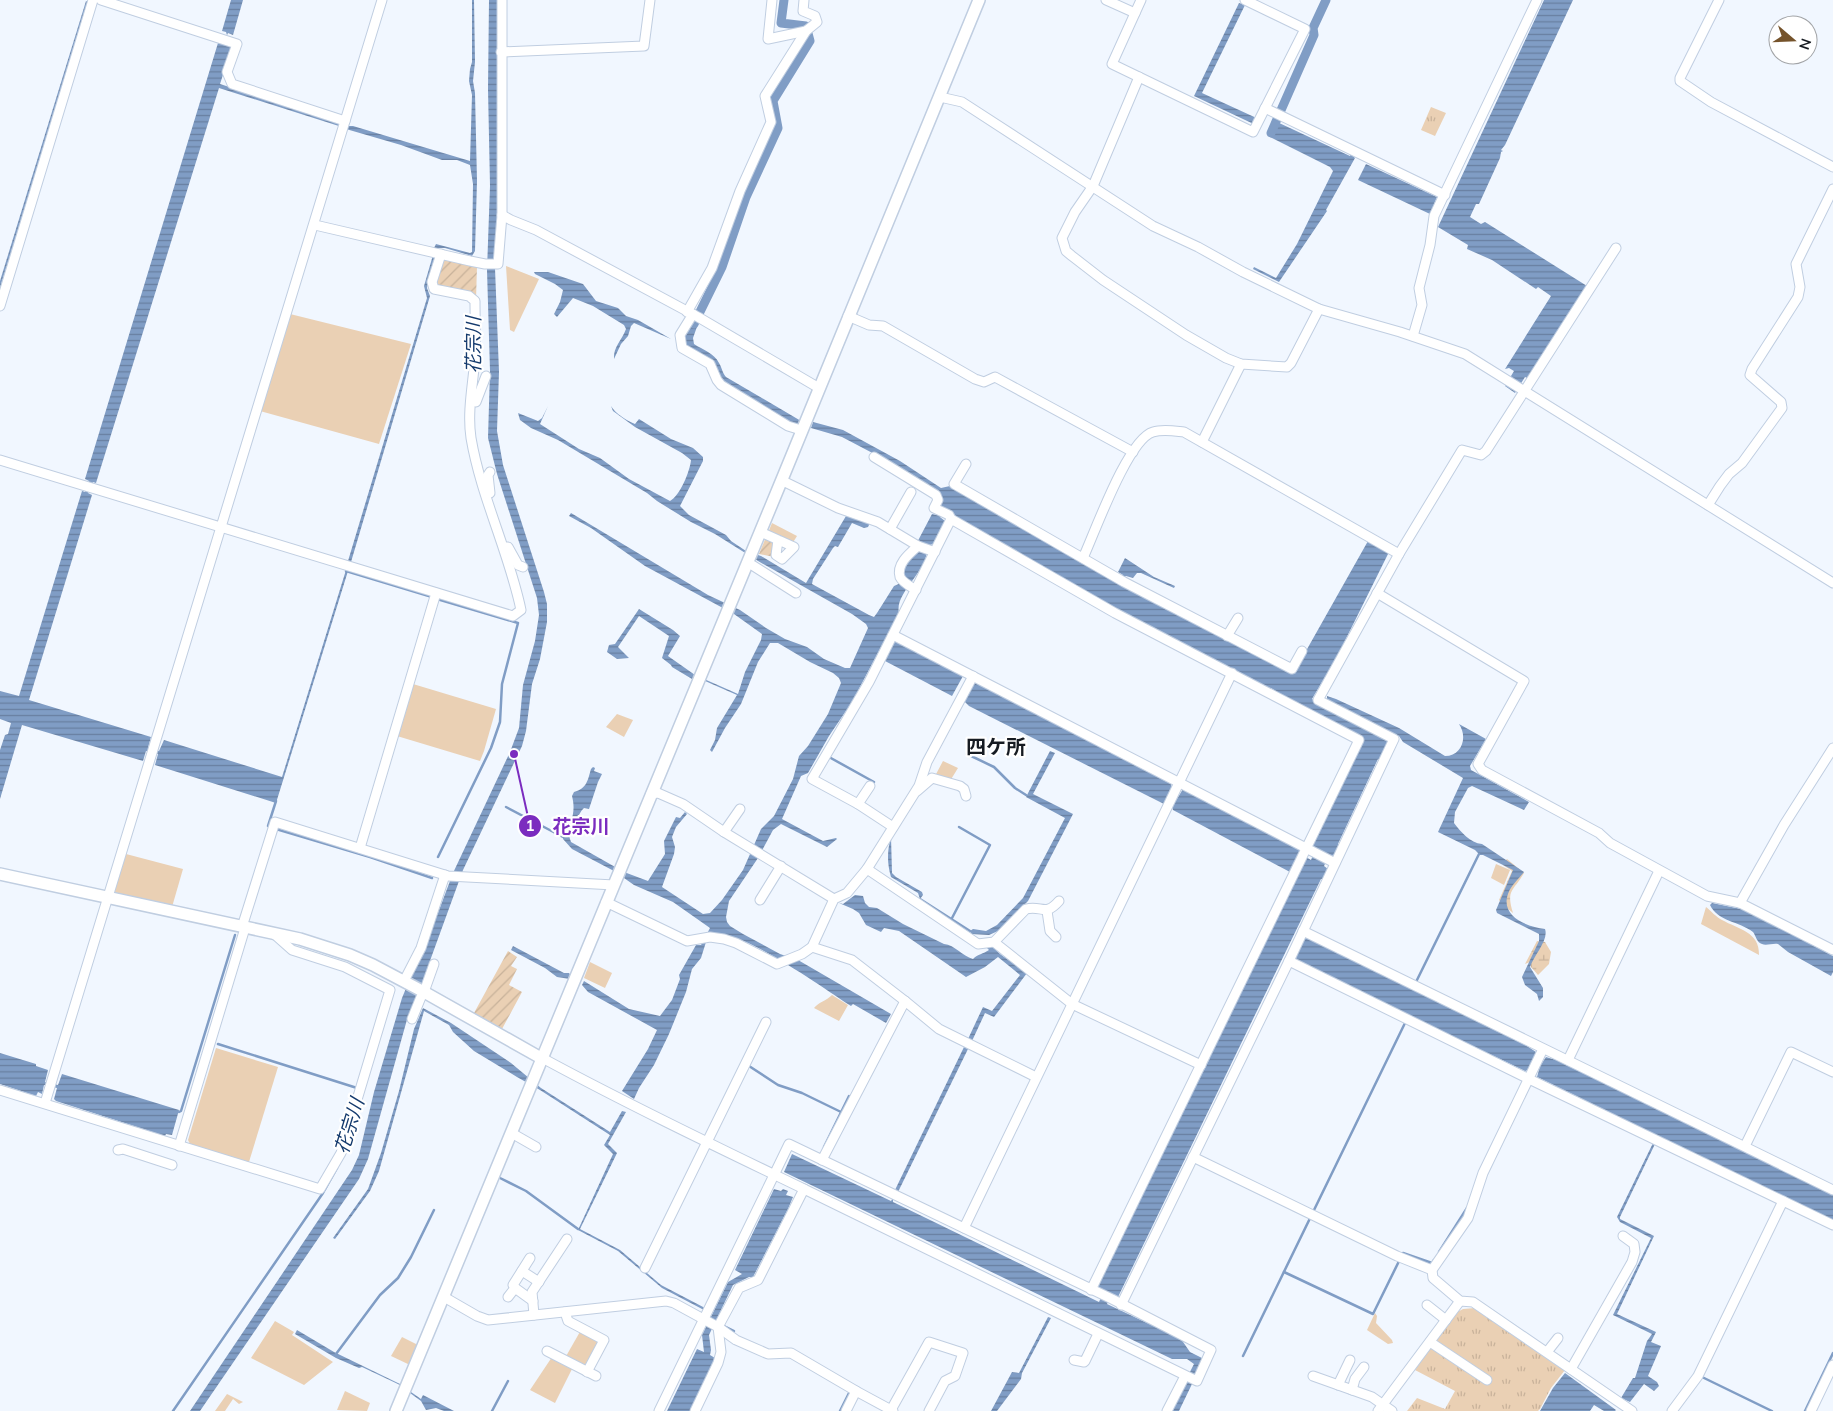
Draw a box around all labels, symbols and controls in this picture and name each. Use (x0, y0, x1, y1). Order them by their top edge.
north arrow (1768, 15, 1818, 65)
text: N (1795, 36, 1816, 52)
water label: 花宗川 (461, 315, 485, 374)
district label: 四ケ所 (966, 734, 1026, 759)
callout: 花宗川 (518, 809, 620, 843)
text: 花宗川 (552, 814, 610, 838)
text: 1 (525, 816, 535, 835)
water label: 花宗川 (329, 1093, 369, 1157)

